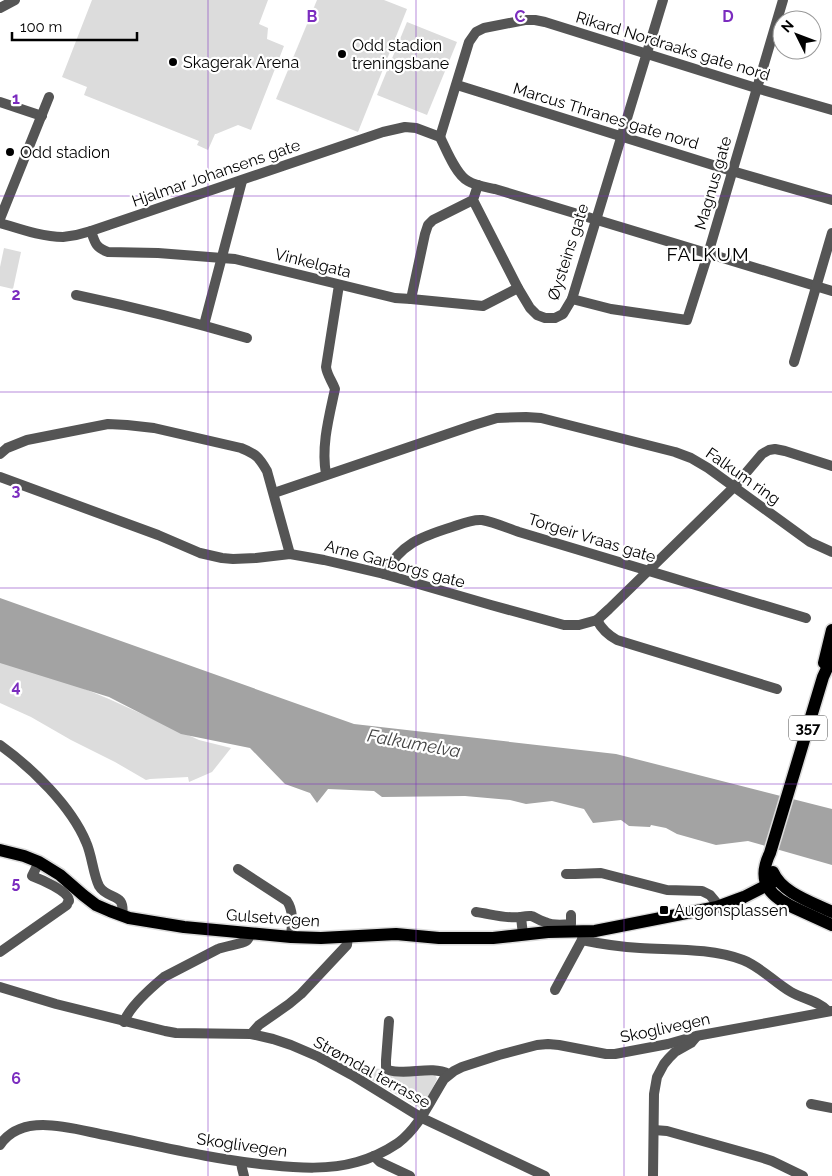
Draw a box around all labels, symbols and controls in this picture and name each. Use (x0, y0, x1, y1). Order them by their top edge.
text: B (307, 7, 318, 26)
text: C (515, 7, 526, 26)
street label: Rikard Nordraaks gate nord (574, 7, 773, 85)
text: D (722, 7, 734, 26)
scale bar (12, 10, 138, 42)
north arrow (772, 10, 822, 60)
text: N (778, 17, 797, 36)
text: 100 m (20, 18, 62, 36)
place label: Odd stadion treningsbane (352, 36, 449, 73)
marker: Odd stadion treningsbane (336, 48, 348, 60)
place label: Skagerak Arena (183, 53, 299, 72)
marker: Skagerak Arena (167, 56, 179, 68)
street label: Marcus Thranes gate nord (511, 79, 701, 153)
text: 1 (12, 89, 20, 108)
street label: Magnus gate (691, 134, 735, 232)
street label: Hjalmar Johansens gate (129, 135, 303, 211)
place label: Odd stadion (20, 143, 110, 162)
marker: Odd stadion (4, 146, 16, 158)
street label: Øysteins gate (543, 201, 593, 303)
district label: FALKUM (666, 243, 750, 265)
street label: Vinkelgata (273, 244, 353, 282)
text: 2 (11, 285, 21, 304)
street label: Falkum ring (702, 443, 784, 509)
text: 3 (12, 481, 21, 500)
street label: Torgeir Vraas gate (526, 510, 658, 566)
street label: Arne Garborgs gate (323, 536, 467, 592)
text: 4 (11, 677, 21, 696)
road number: 357 (789, 716, 827, 740)
water label: Falkumelva (366, 724, 463, 762)
text: 5 (12, 873, 21, 892)
place label: Augonsplassen (674, 901, 788, 920)
marker: Augonsplassen (658, 904, 670, 916)
street label: Gulsetvegen (225, 905, 321, 931)
street label: Skoglivegen (618, 1009, 712, 1047)
street label: Strømdal terrasse (310, 1032, 434, 1112)
text: 6 (11, 1069, 21, 1088)
street label: Skoglivegen (195, 1129, 289, 1161)

